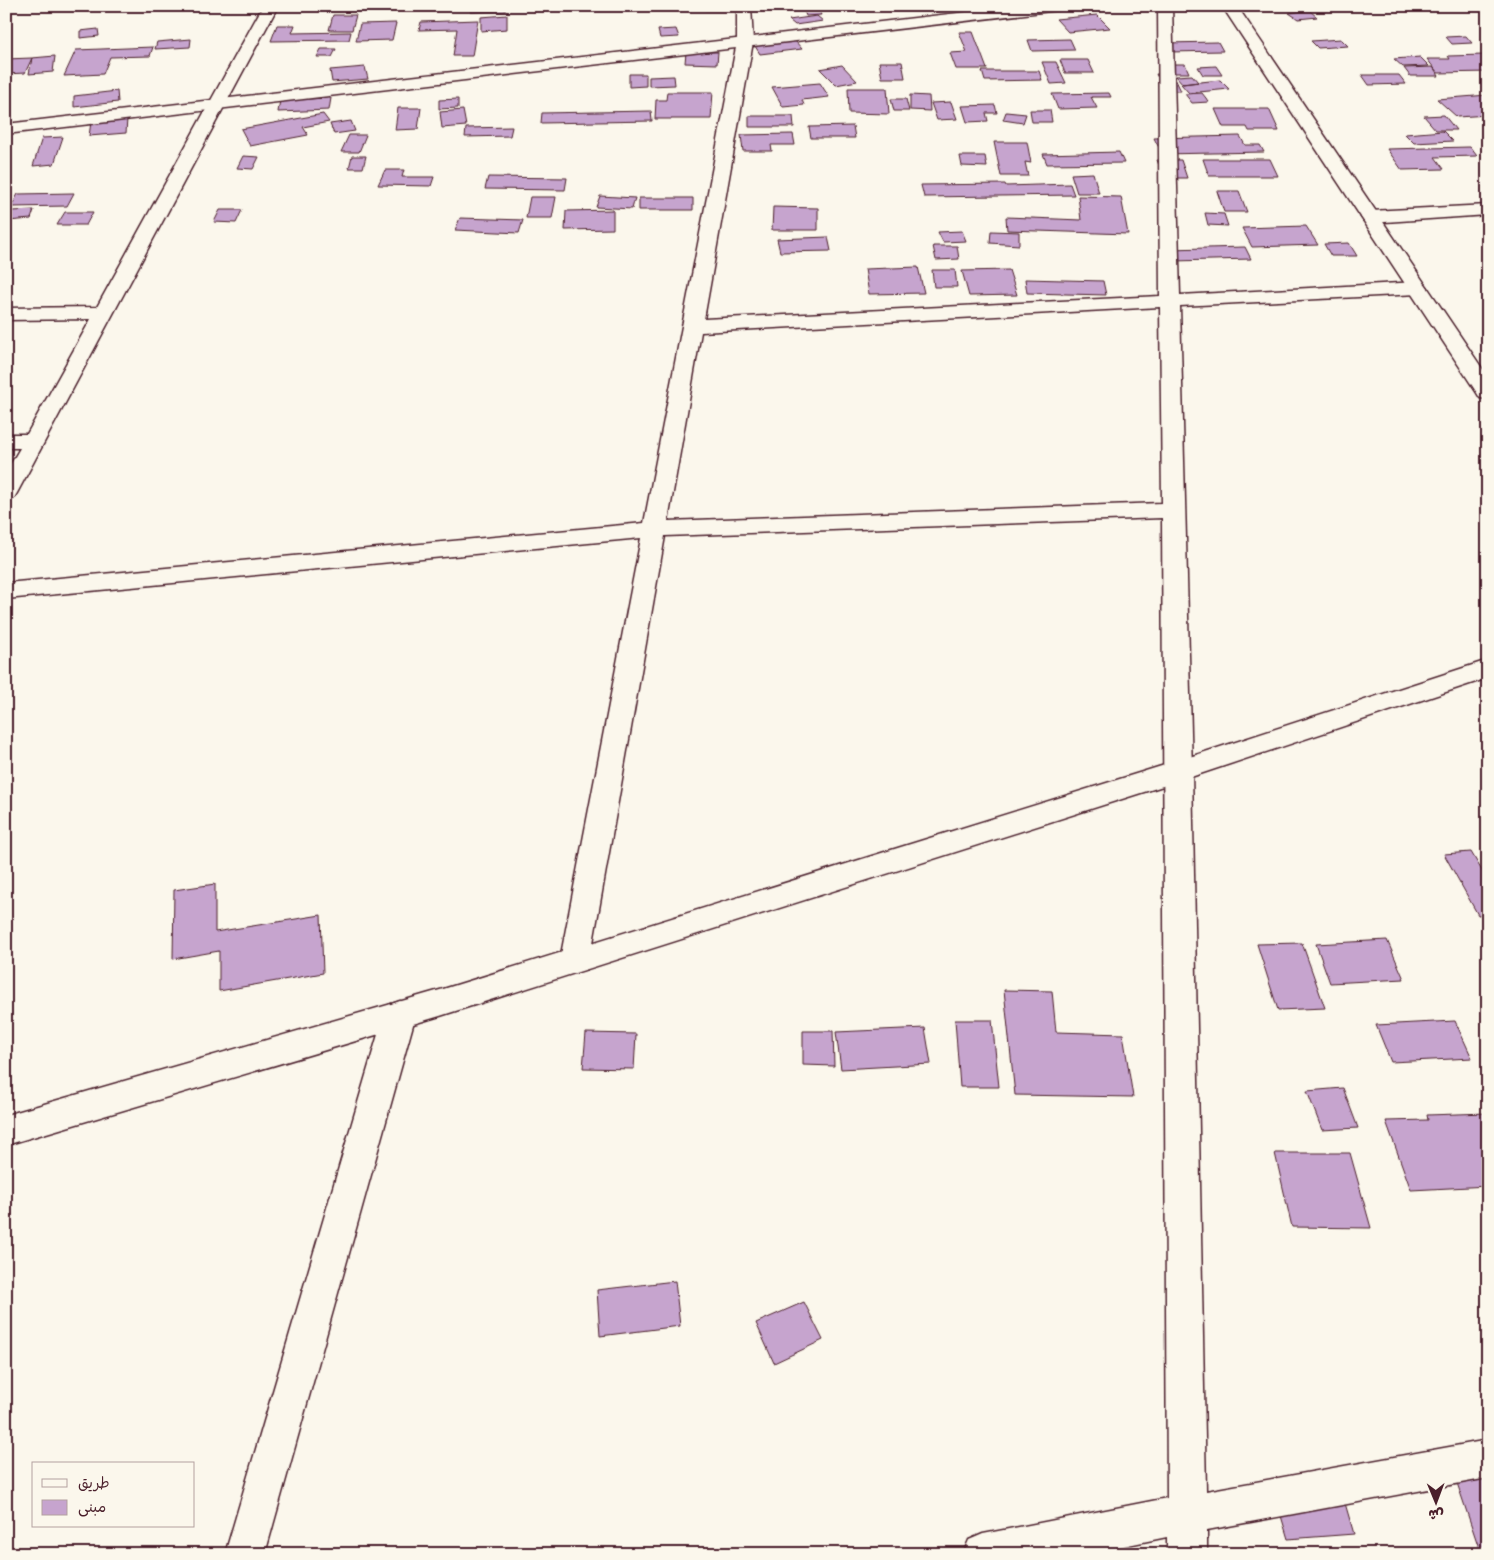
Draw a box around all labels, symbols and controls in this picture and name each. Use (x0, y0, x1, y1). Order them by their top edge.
legend (32, 1462, 195, 1528)
text: طريق (78, 1476, 110, 1494)
north arrow (1412, 1478, 1462, 1528)
text: مبنى (78, 1500, 106, 1518)
text: ش (1428, 1504, 1444, 1521)

